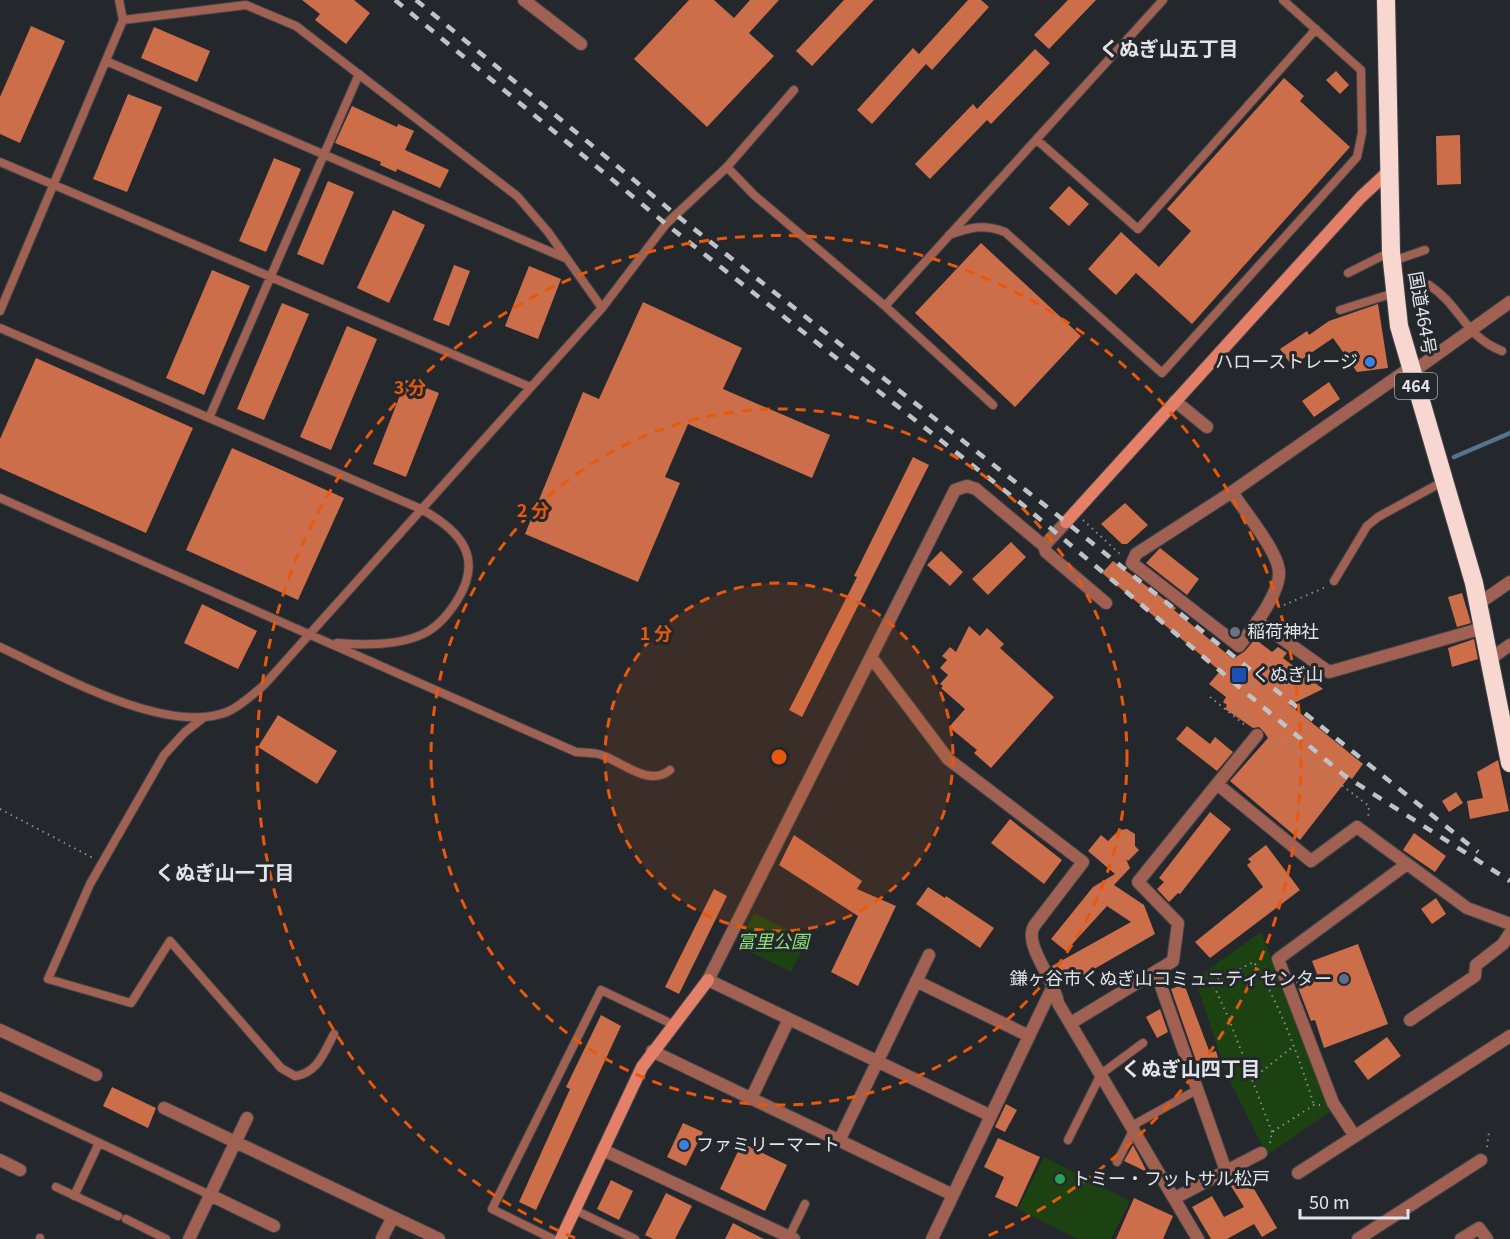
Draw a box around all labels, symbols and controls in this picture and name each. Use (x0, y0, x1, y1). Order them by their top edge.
district label: くぬぎ山五丁目 (1099, 33, 1239, 62)
street label: 国道464号 (1404, 269, 1444, 356)
place label: ハローストレージ (1215, 347, 1358, 373)
marker: ハローストレージ (1363, 355, 1377, 369)
text: 3 分 (394, 373, 426, 399)
road number: 464 (1395, 373, 1437, 399)
text: 2 分 (517, 496, 549, 522)
place label: 稲荷神社 (1247, 617, 1319, 643)
text: 1 分 (640, 619, 672, 645)
marker: 稲荷神社 (1228, 625, 1242, 639)
place label: くぬぎ山 (1252, 660, 1324, 686)
marker: くぬぎ山 (1230, 666, 1248, 684)
centre of rings (769, 747, 789, 767)
district label: くぬぎ山一丁目 (155, 857, 295, 886)
park label: 富里公園 (737, 927, 812, 953)
place label: 鎌ヶ谷市くぬぎ山コミュニティセンター (1009, 964, 1332, 990)
marker: 鎌ヶ谷市くぬぎ山コミュニティセンター (1337, 972, 1351, 986)
district label: くぬぎ山四丁目 (1121, 1053, 1261, 1082)
place label: ファミリーマート (696, 1130, 840, 1156)
marker: ファミリーマート (677, 1138, 691, 1152)
place label: トミー・フットサル松戸 (1072, 1164, 1270, 1190)
marker: トミー・フットサル松戸 (1053, 1172, 1067, 1186)
scale bar (1300, 1182, 1408, 1220)
text: 50 m (1309, 1188, 1350, 1214)

